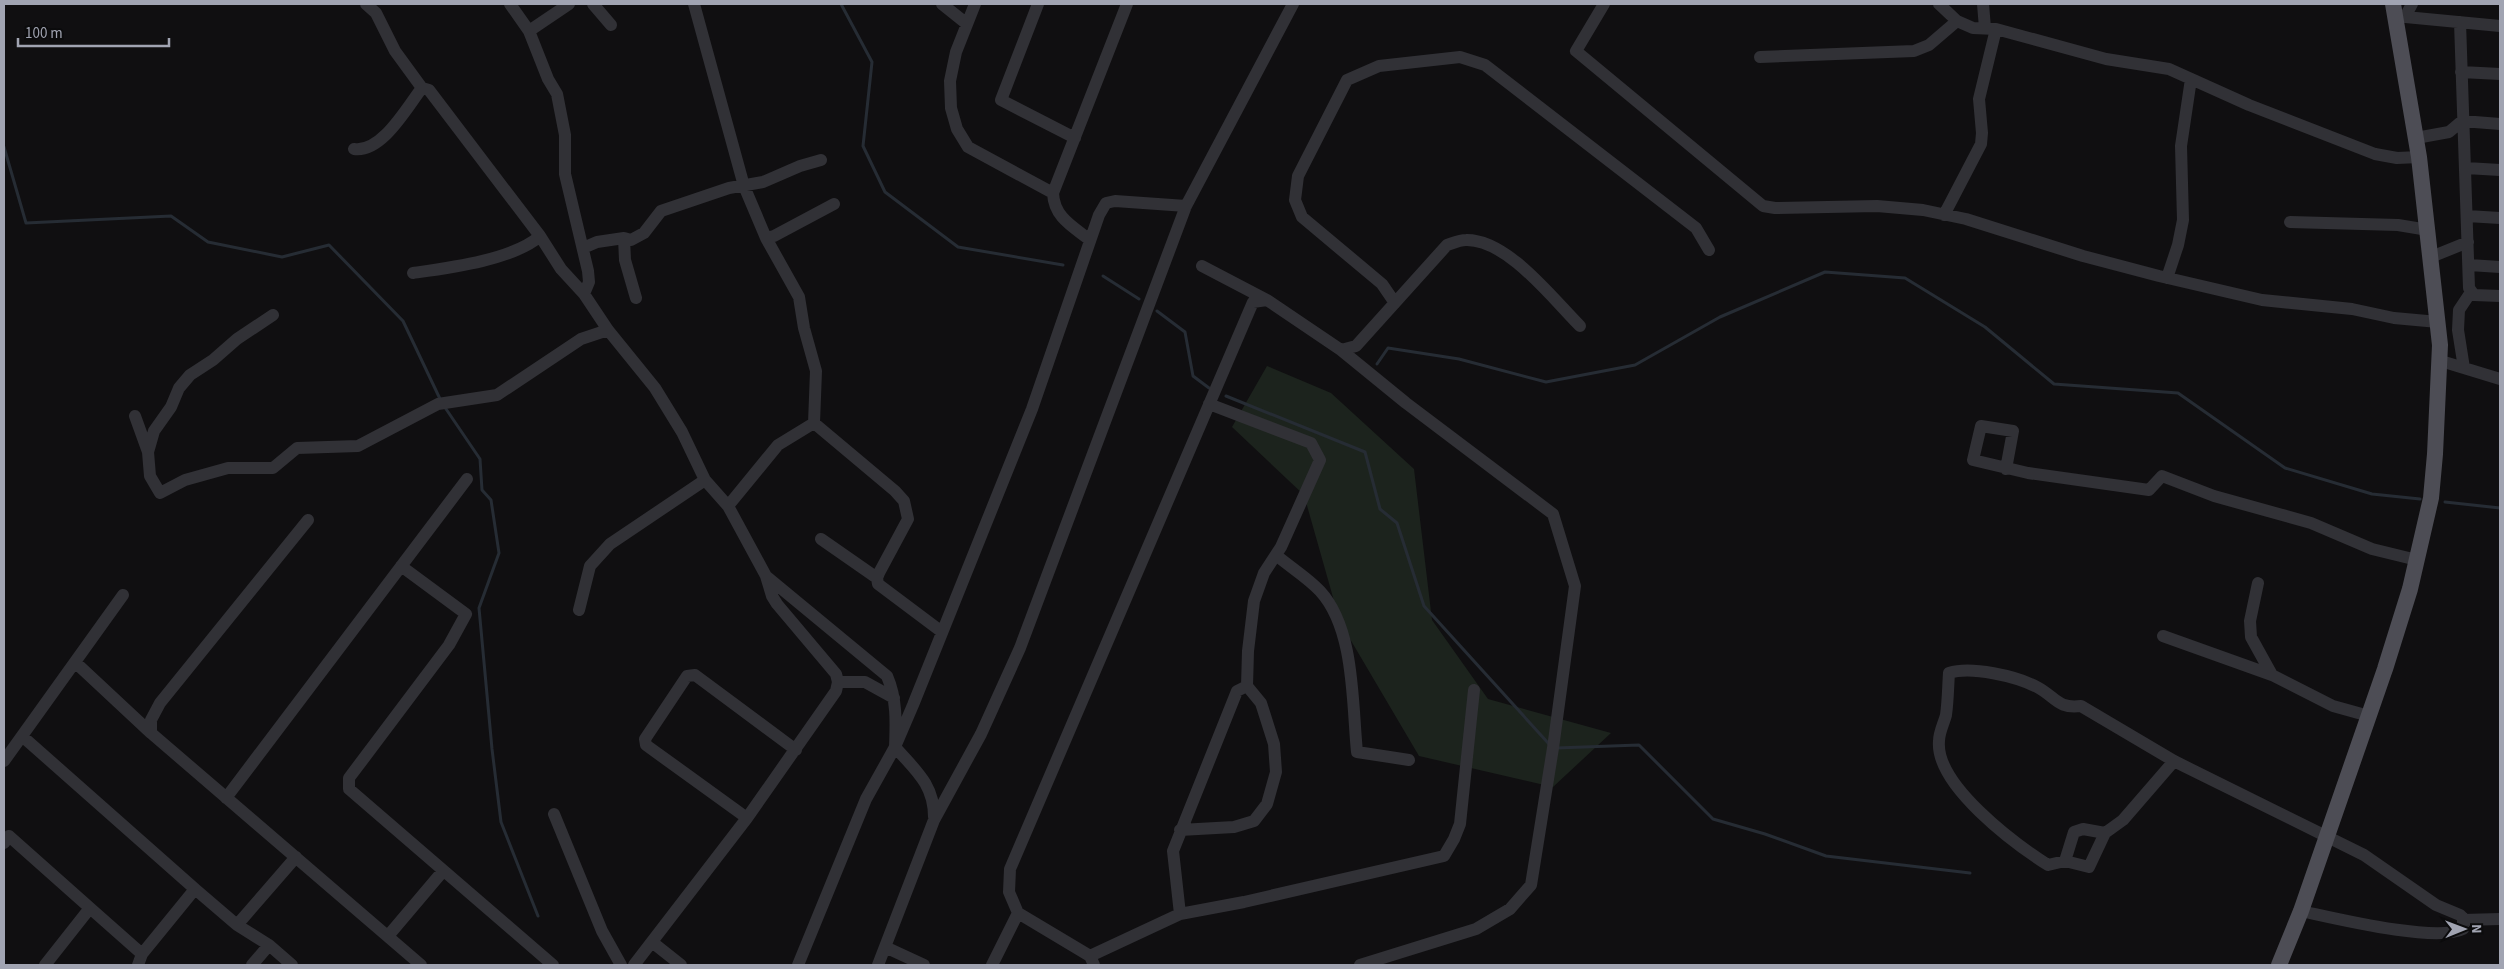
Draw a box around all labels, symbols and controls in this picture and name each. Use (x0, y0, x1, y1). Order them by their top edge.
scale bar (18, 15, 169, 47)
text: 100 m (25, 23, 63, 44)
north arrow (2439, 904, 2489, 954)
text: N (2466, 924, 2486, 934)

